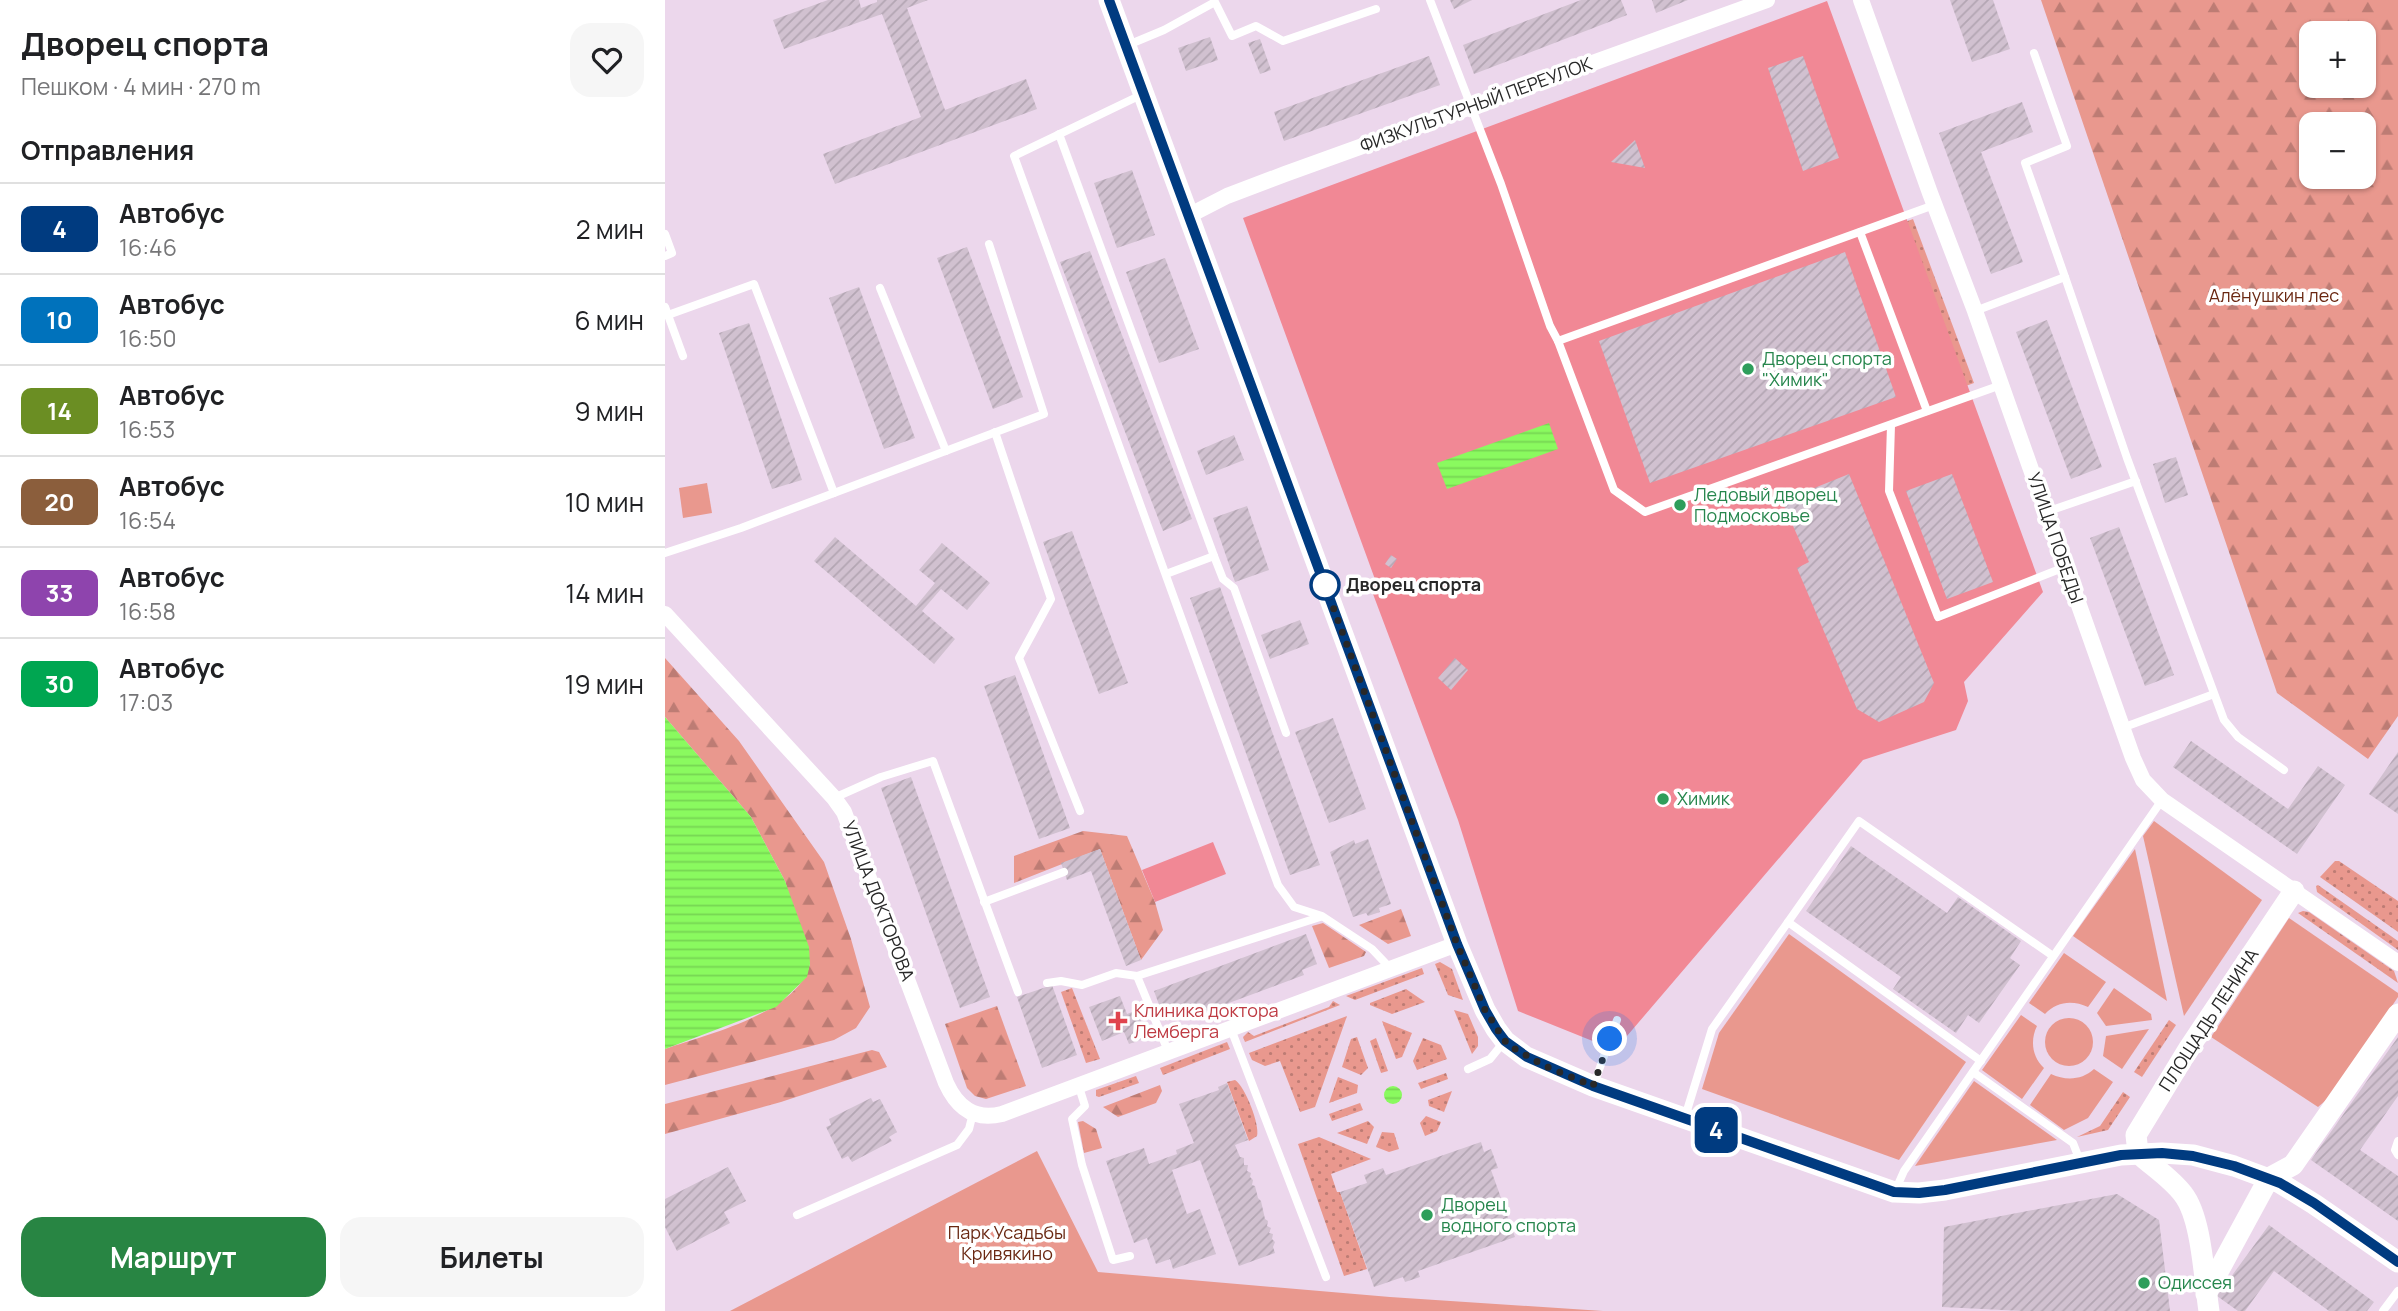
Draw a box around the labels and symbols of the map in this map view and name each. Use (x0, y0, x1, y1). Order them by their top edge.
street label: ФИЗКУЛЬТУРНЫЙ ПЕРЕУЛОК (1356, 51, 1595, 157)
park label: Алёнушкин лес (2209, 283, 2339, 307)
place label: Дворец спорта "Химик" (1762, 346, 1892, 391)
marker: Дворец спорта "Химик" (1740, 361, 1756, 377)
street label: УЛИЦА ПОБЕДЫ (2022, 469, 2090, 606)
place label: Ледовый дворец Подмосковье (1694, 482, 1837, 527)
marker: Ледовый дворец Подмосковье (1672, 497, 1688, 513)
marker: Дворец спорта (1310, 570, 1340, 600)
place label: Дворец спорта (1346, 572, 1481, 596)
place label: Химик (1677, 786, 1731, 810)
marker: Химик (1655, 791, 1671, 807)
street label: УЛИЦА ДОКТОРОВА (837, 817, 921, 985)
street label: ПЛОЩАДЬ ЛЕНИНА (2153, 943, 2264, 1096)
place label: Клиника доктора Лемберга (1134, 998, 1279, 1043)
marker: Клиника доктора Лемберга (1108, 1011, 1128, 1031)
your location (1592, 1021, 1627, 1056)
line badge: 4 (1693, 1107, 1739, 1153)
place label: Дворец водного спорта (1441, 1192, 1576, 1237)
marker: Дворец водного спорта (1419, 1207, 1435, 1223)
park label: Парк Усадьбы Кривякино (948, 1220, 1066, 1265)
place label: Одиссея (2158, 1270, 2232, 1294)
marker: Одиссея (2136, 1275, 2152, 1291)

